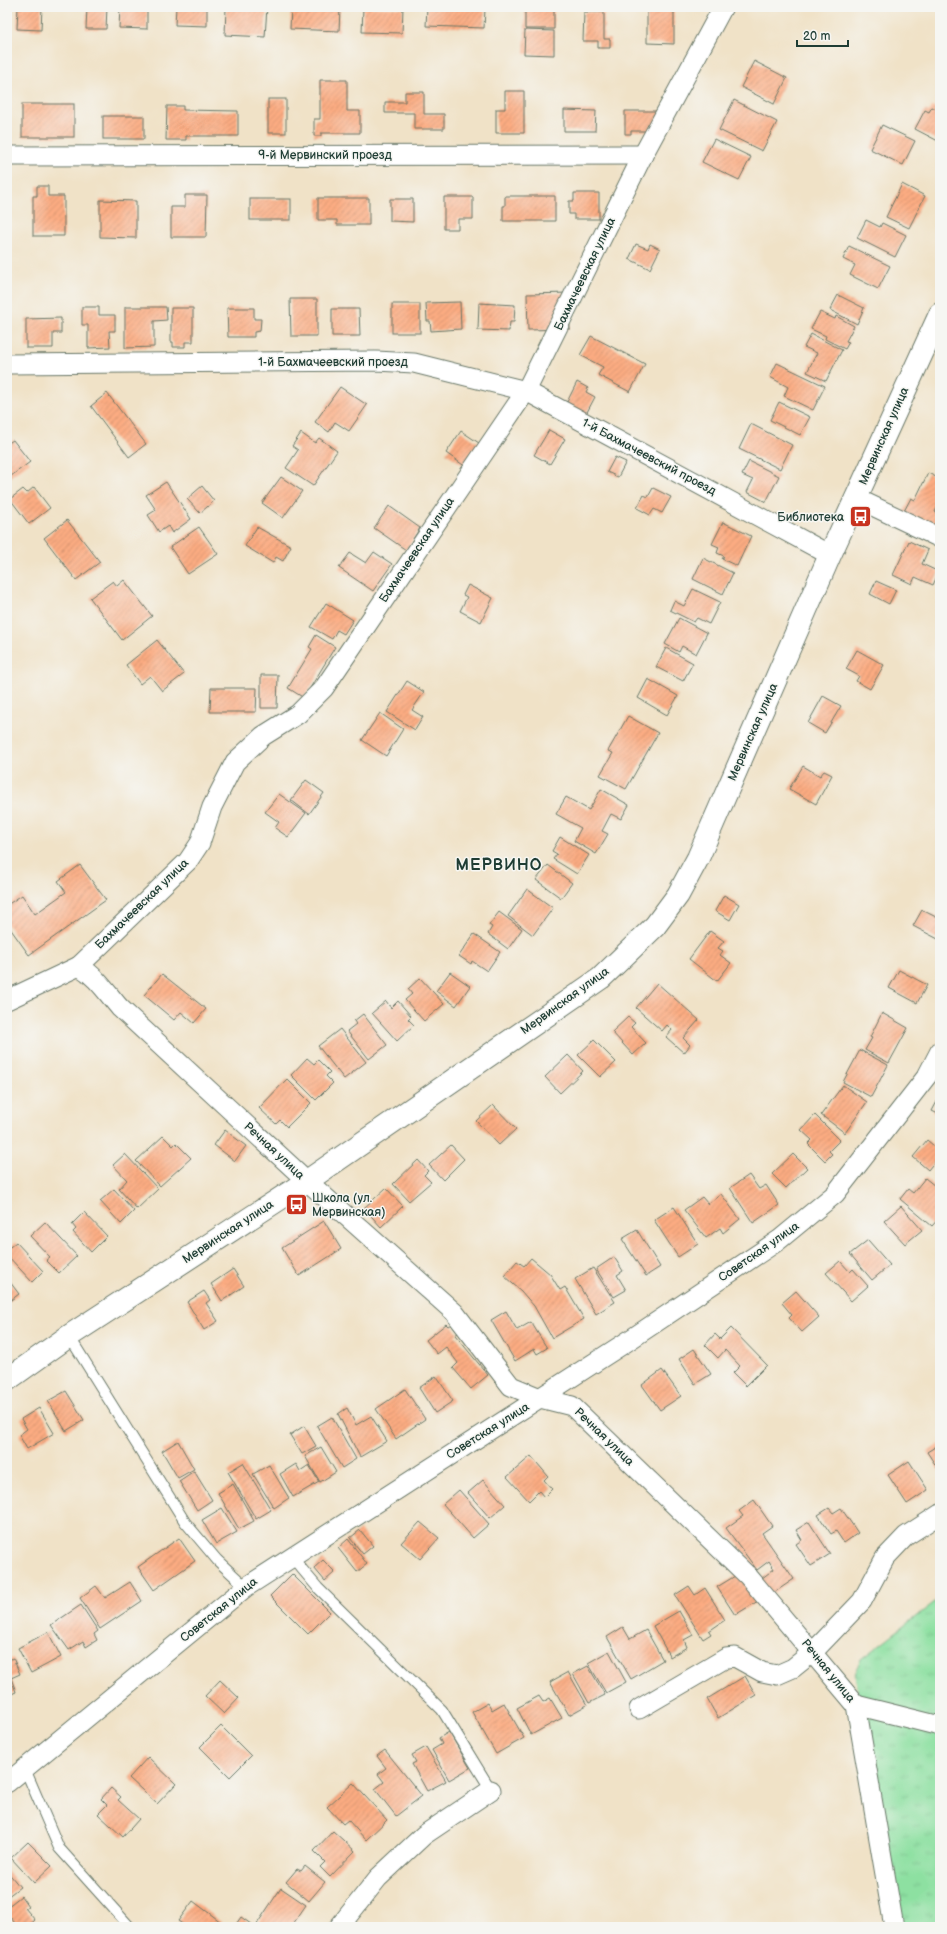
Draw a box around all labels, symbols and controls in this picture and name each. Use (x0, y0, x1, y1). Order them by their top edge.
scale bar (797, 22, 848, 48)
text: 20 m (803, 29, 830, 44)
street label: 9-й Мервинский проезд (258, 148, 392, 163)
street label: Бахмачеевская улица (551, 215, 619, 333)
street label: 1-й Бахмачеевский проезд (258, 355, 409, 370)
street label: Мервинская улица (856, 385, 912, 487)
street label: 1-й Бахмачеевский проезд (579, 415, 719, 499)
street label: Бахмачеевская улица (376, 494, 458, 606)
bus stop icon: Библиотека (847, 504, 873, 530)
place label: Библиотека (777, 510, 844, 525)
street label: Мервинская улица (725, 681, 781, 783)
street label: Бахмачеевская улица (92, 856, 192, 952)
district label: МЕРВИНО (456, 856, 542, 875)
street label: Мервинская улица (518, 964, 612, 1038)
street label: Речная улица (241, 1119, 307, 1183)
place label: Школа (ул. Мервинская) (312, 1191, 386, 1220)
bus stop icon: Школа (ул. Мервинская) (283, 1192, 309, 1218)
street label: Мервинская улица (180, 1197, 276, 1267)
street label: Советская улица (716, 1219, 802, 1285)
street label: Советская улица (444, 1399, 532, 1463)
street label: Речная улица (571, 1405, 637, 1469)
street label: Советская улица (177, 1574, 261, 1646)
street label: Речная улица (798, 1636, 858, 1706)

